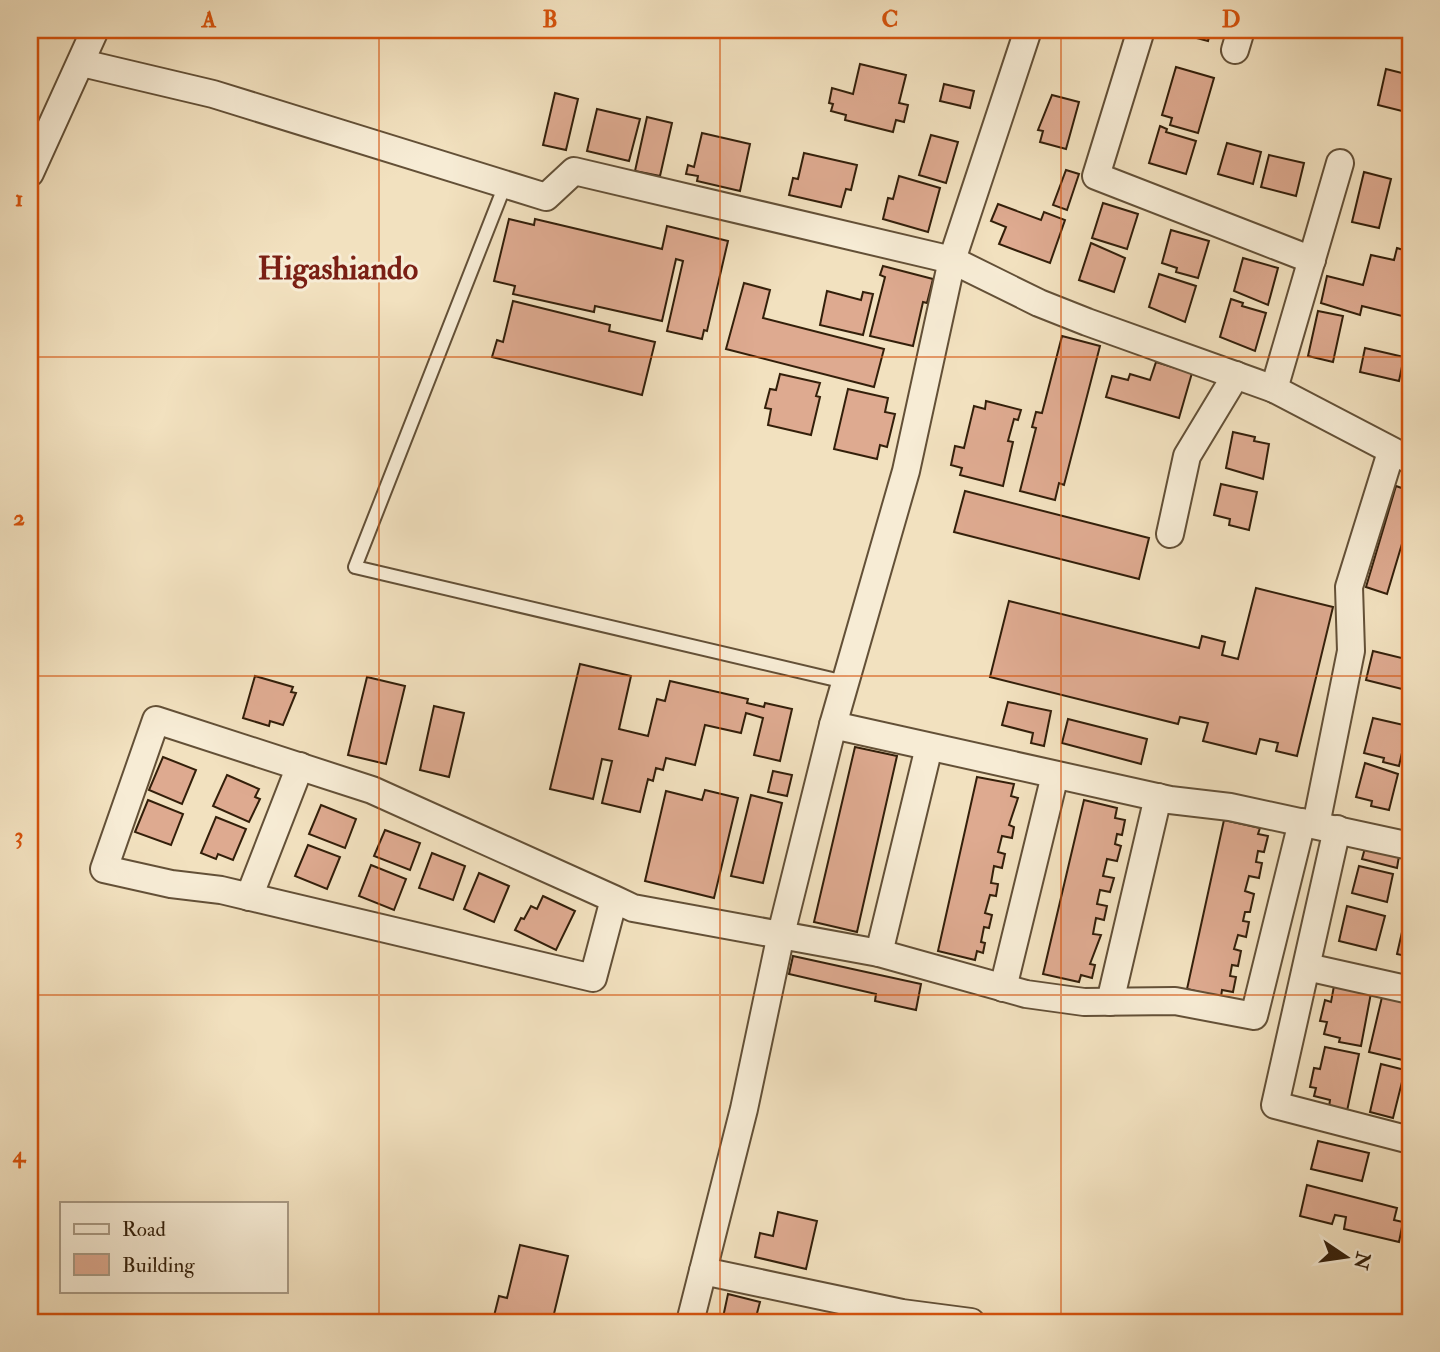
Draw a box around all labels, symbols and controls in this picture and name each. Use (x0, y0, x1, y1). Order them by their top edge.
text: A (201, 5, 217, 34)
text: B (542, 5, 558, 34)
text: C (882, 5, 898, 34)
text: D (1222, 5, 1240, 34)
text: 1 (15, 184, 23, 213)
district label: Higashiando (258, 249, 418, 289)
text: 2 (13, 503, 25, 532)
text: 3 (15, 821, 23, 850)
text: 4 (12, 1140, 27, 1169)
legend (60, 1202, 287, 1292)
text: Road (122, 1216, 167, 1243)
north arrow (1310, 1222, 1380, 1292)
text: N (1348, 1249, 1375, 1273)
text: Building (122, 1252, 195, 1279)

